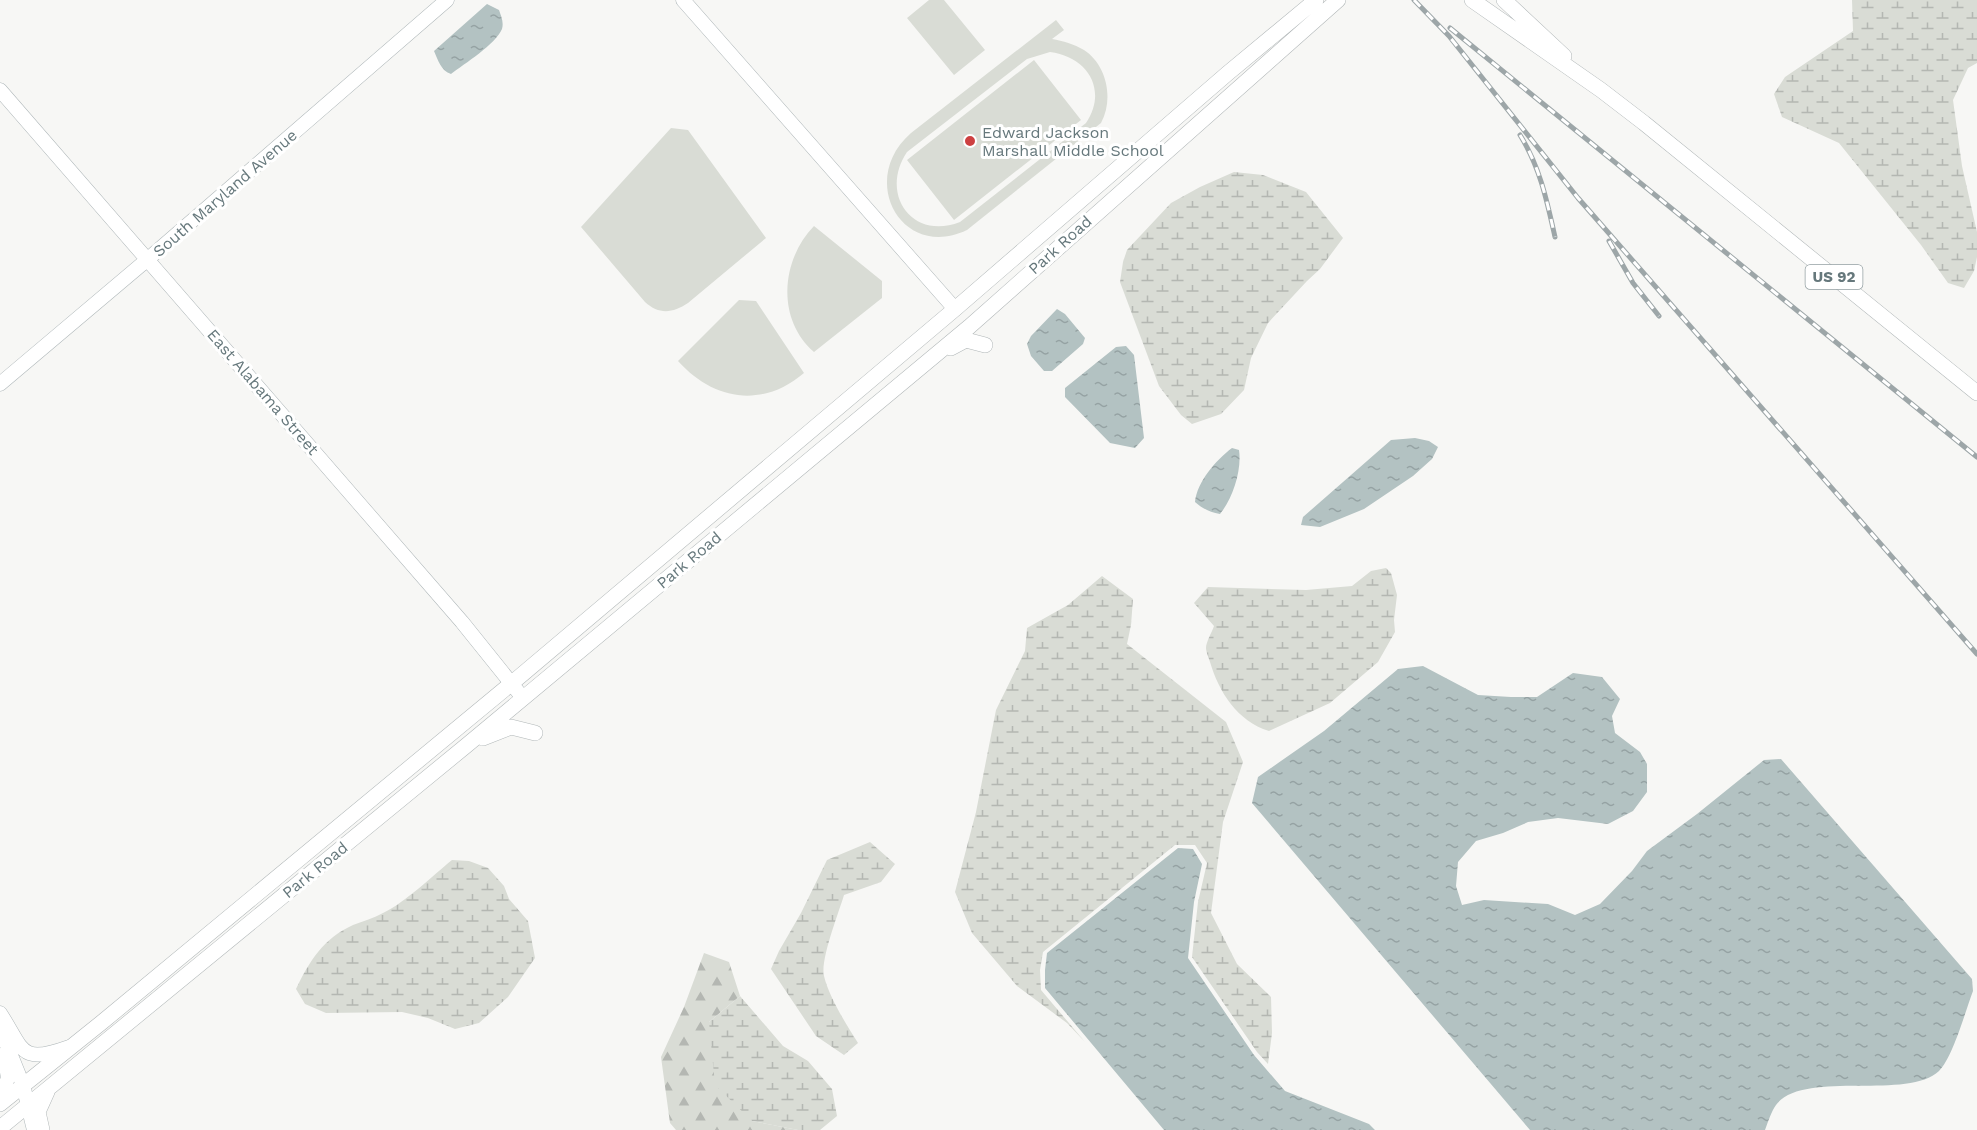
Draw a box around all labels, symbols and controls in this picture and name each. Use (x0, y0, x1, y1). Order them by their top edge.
place label: Edward Jackson Marshall Middle School (982, 123, 1164, 160)
street label: South Maryland Avenue (149, 125, 301, 261)
marker: Edward Jackson Marshall Middle School (963, 134, 977, 148)
street label: Park Road (1024, 212, 1096, 278)
road number: US 92 (1806, 265, 1862, 289)
street label: East Alabama Street (203, 325, 323, 459)
street label: Park Road (653, 527, 725, 593)
street label: Park Road (278, 838, 352, 902)

